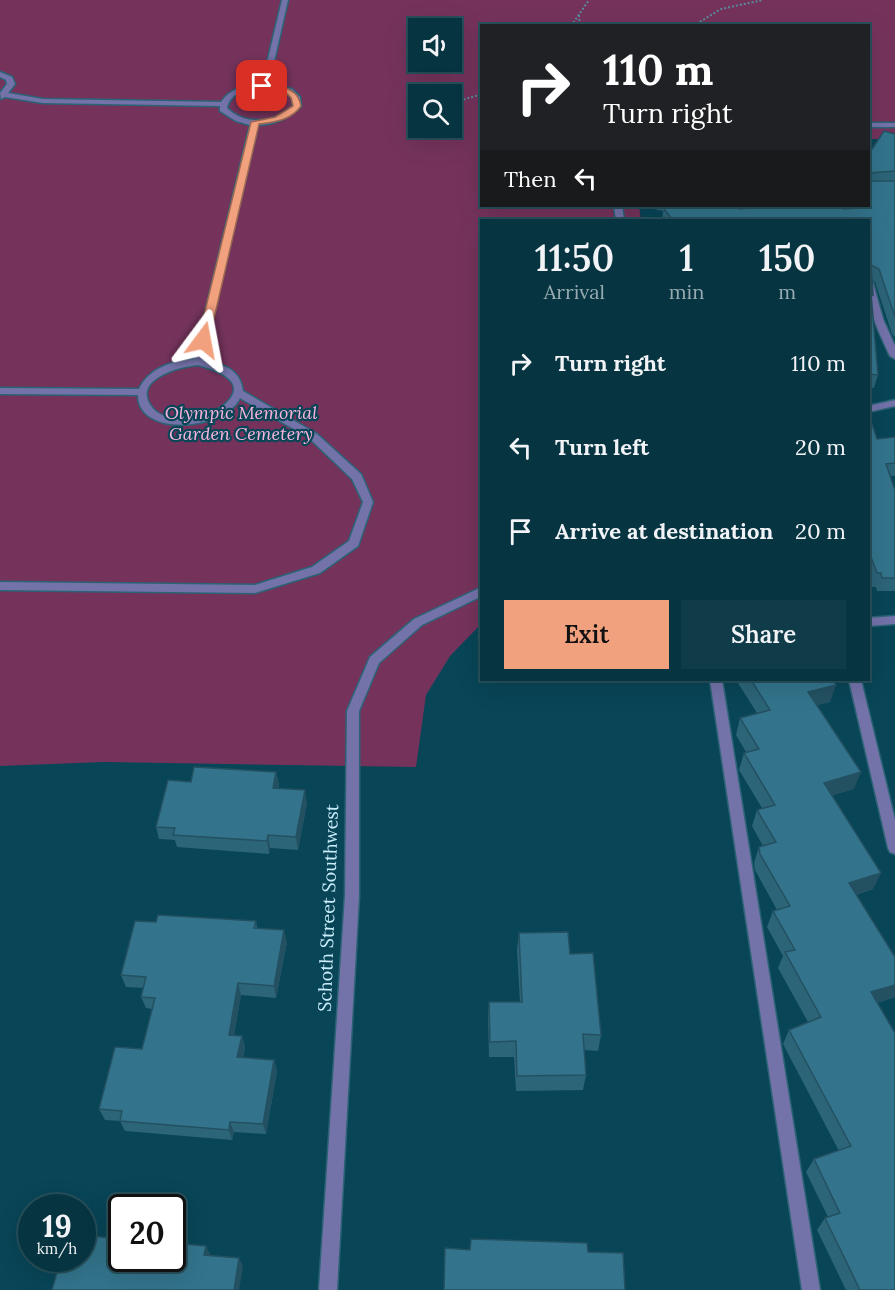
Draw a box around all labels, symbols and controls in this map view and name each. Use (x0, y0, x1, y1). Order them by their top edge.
map controls (408, 18, 462, 138)
button: sound (408, 18, 462, 72)
text: 110 m (603, 43, 714, 97)
icon: right (504, 48, 582, 126)
pin (236, 60, 287, 111)
icon: arrive (245, 69, 278, 102)
button: search (408, 84, 462, 138)
text: Turn right (603, 96, 732, 130)
icon: left (569, 162, 602, 195)
text: Then (504, 165, 557, 193)
text: 11:50 (535, 235, 614, 281)
text: 1 (679, 235, 694, 281)
text: 150 (759, 235, 815, 281)
text: Arrival (544, 279, 605, 304)
text: min (669, 279, 704, 304)
text: m (778, 279, 796, 304)
position arrow (171, 308, 235, 372)
icon: right (504, 347, 537, 380)
text: Turn right (555, 349, 666, 377)
text: 110 m (791, 349, 846, 377)
park label: Olympic Memorial Garden Cemetery (165, 401, 317, 445)
icon: left (504, 431, 537, 464)
text: Turn left (555, 433, 649, 461)
text: 20 m (795, 433, 846, 461)
icon: arrive (504, 515, 537, 548)
text: Arrive at destination (555, 517, 773, 545)
text: 20 m (795, 517, 846, 545)
button: Exit (504, 600, 669, 669)
button: Share (681, 600, 846, 669)
street label: Schoth Street Southwest (313, 804, 343, 1012)
speed limit sign: 20 (108, 1194, 186, 1272)
text: 19 (42, 1207, 72, 1245)
text: km/h (37, 1239, 77, 1258)

